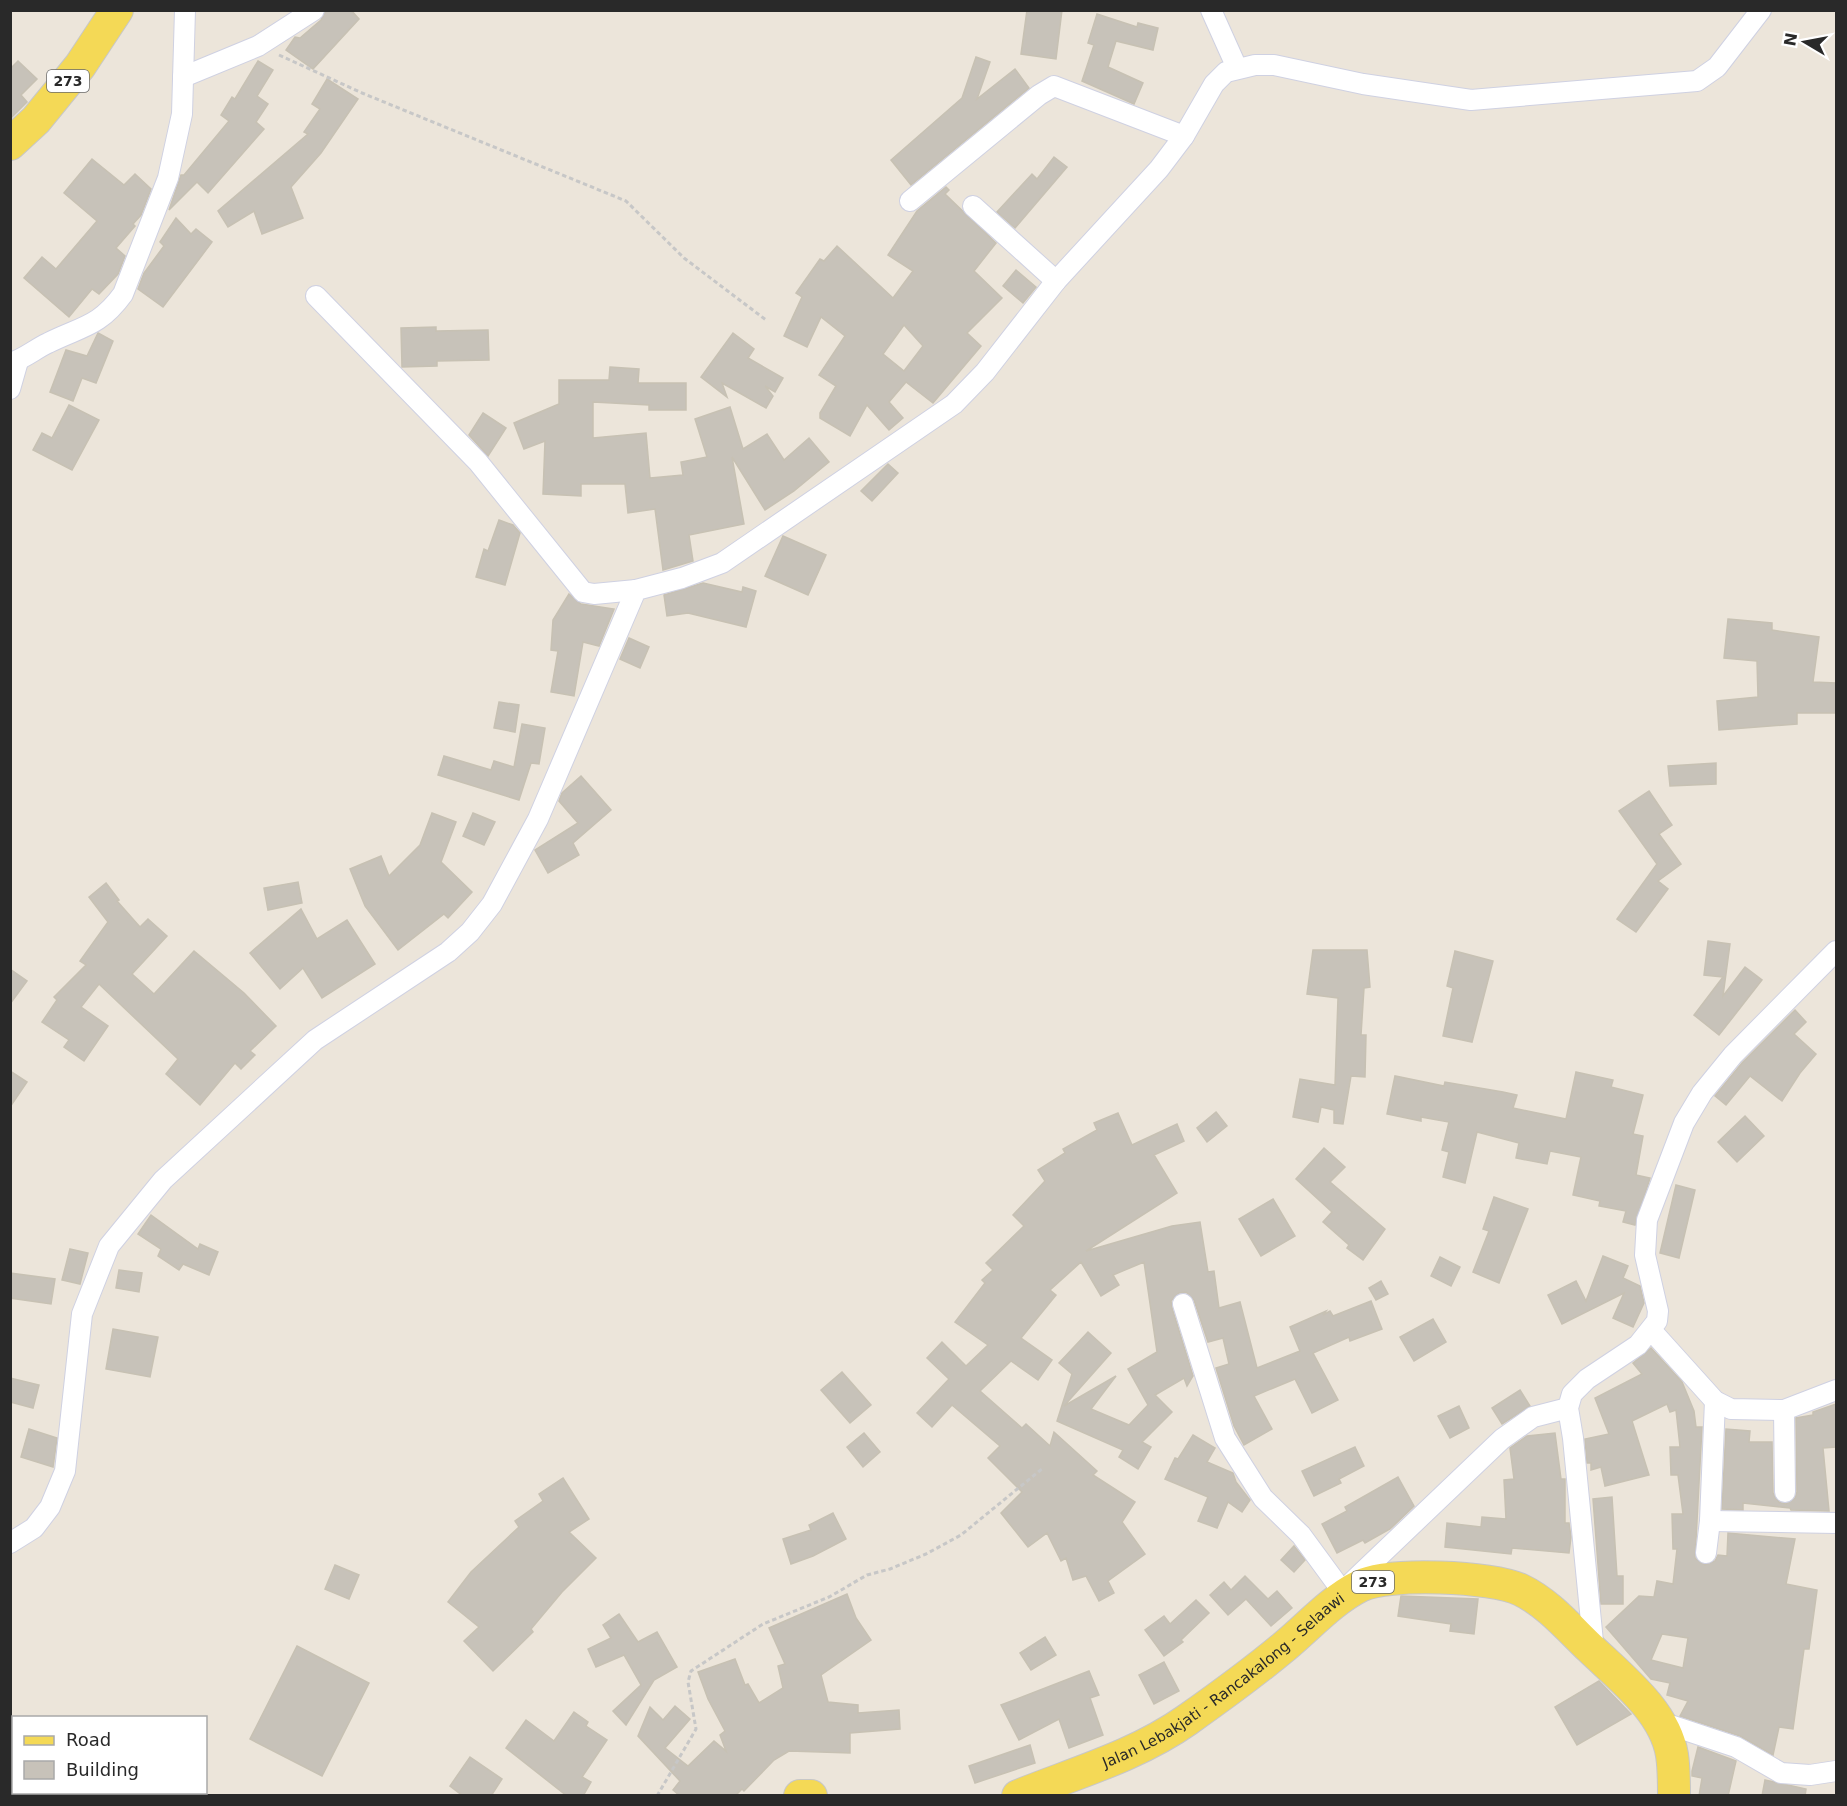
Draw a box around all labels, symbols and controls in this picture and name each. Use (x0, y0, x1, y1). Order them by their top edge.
north arrow (1775, 12, 1835, 72)
text: N (1780, 31, 1801, 48)
road number: 273 (47, 70, 89, 92)
road number: 273 (1352, 1571, 1394, 1593)
street label: Jalan Lebakjati - Rancakalong - Selaawi (1099, 1589, 1348, 1772)
legend (12, 1716, 207, 1794)
text: Road (66, 1729, 111, 1750)
text: Building (66, 1759, 139, 1780)

